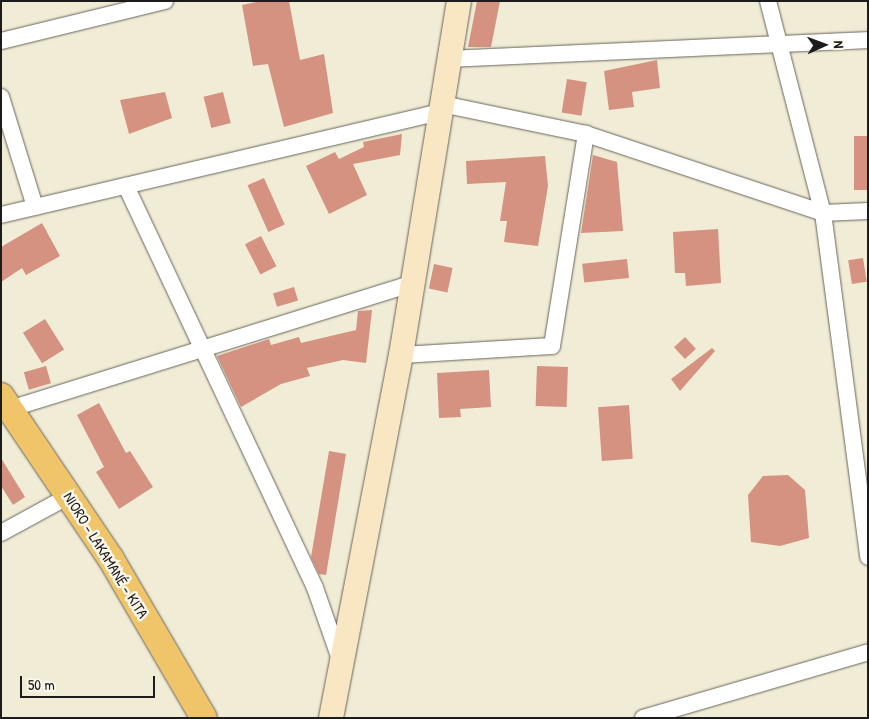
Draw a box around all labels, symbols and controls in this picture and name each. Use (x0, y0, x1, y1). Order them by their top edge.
north arrow (799, 20, 849, 70)
text: N (830, 40, 849, 49)
street label: NIORO - LAKAMANÉ - KITA (60, 489, 152, 621)
scale bar (22, 666, 158, 698)
text: 50 m (28, 674, 55, 695)

